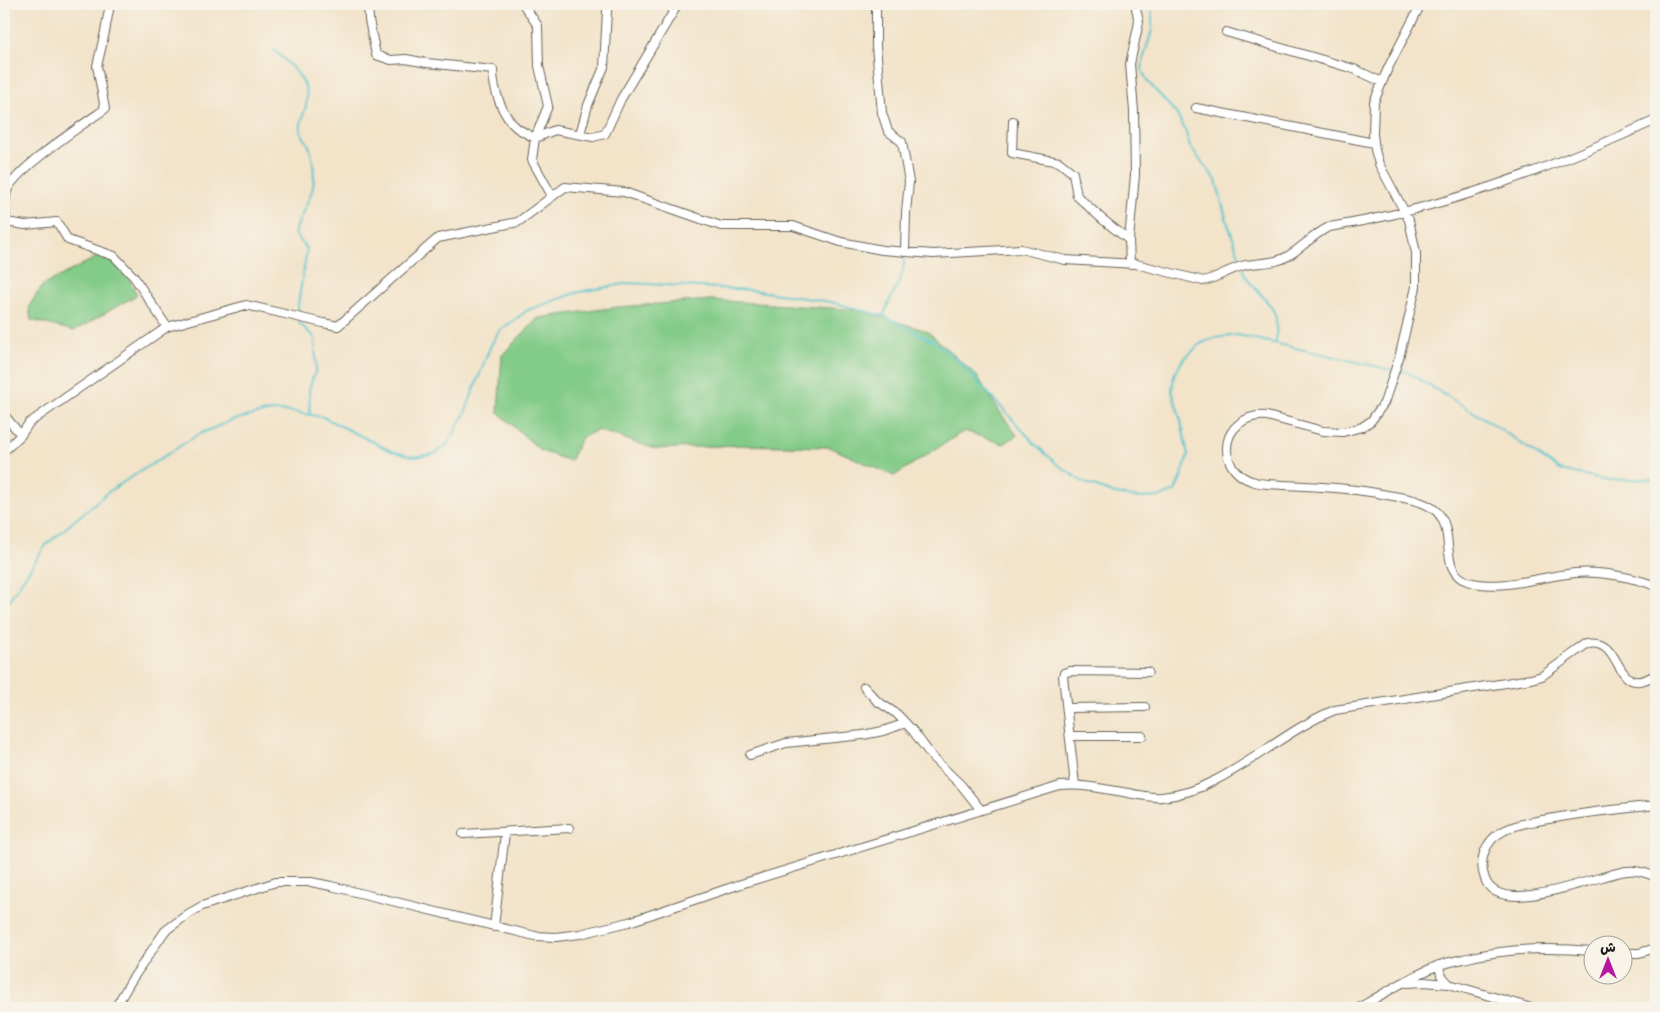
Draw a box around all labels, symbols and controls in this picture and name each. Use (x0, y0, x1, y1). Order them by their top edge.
north arrow (1582, 934, 1632, 984)
text: ش (1600, 939, 1616, 956)

